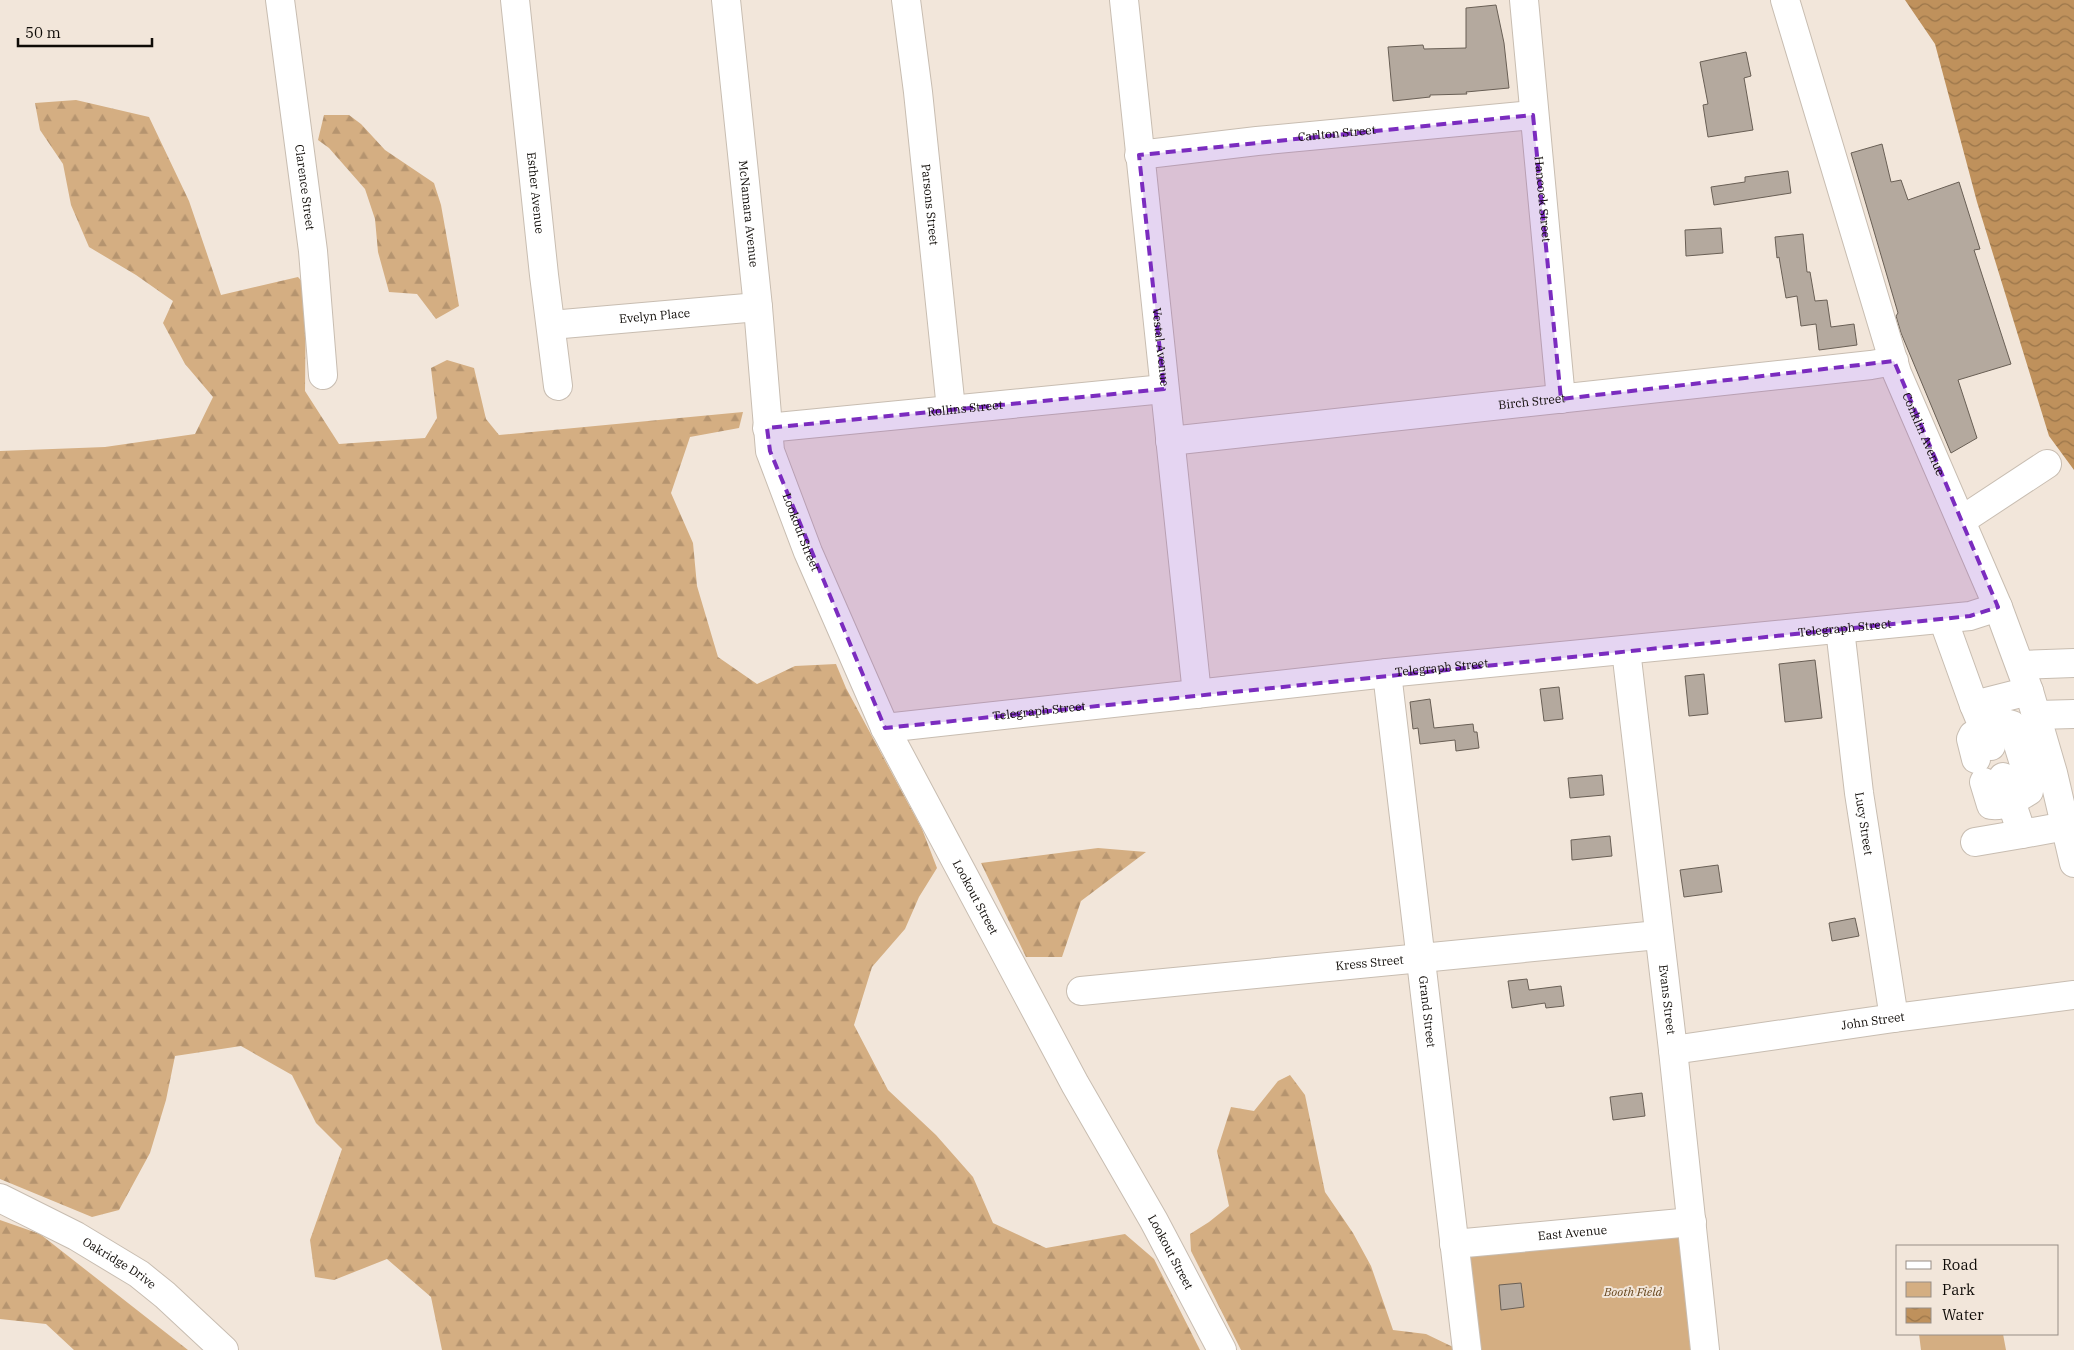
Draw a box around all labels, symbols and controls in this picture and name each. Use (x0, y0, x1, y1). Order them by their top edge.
scale bar (18, 15, 151, 47)
text: 50 m (25, 23, 61, 42)
street label: Carlton Street (1297, 122, 1377, 144)
street label: Clarence Street (292, 143, 318, 231)
street label: Esther Avenue (524, 151, 548, 234)
street label: Hancock Street (1532, 155, 1554, 243)
street label: McNamara Avenue (736, 160, 762, 268)
street label: Parsons Street (919, 163, 942, 246)
street label: Evelyn Place (619, 305, 691, 326)
street label: Vestal Avenue (1149, 307, 1173, 387)
street label: Birch Street (1498, 390, 1566, 412)
street label: Conklin Avenue (1899, 390, 1948, 478)
street label: Rollins Street (927, 397, 1003, 419)
street label: Lookout Street (779, 491, 823, 573)
street label: Telegraph Street (1797, 616, 1892, 640)
street label: Telegraph Street (1394, 655, 1489, 679)
street label: Telegraph Street (992, 698, 1086, 723)
street label: Lucy Street (1852, 791, 1877, 856)
street label: Lookout Street (950, 857, 1002, 937)
street label: Kress Street (1335, 952, 1404, 973)
street label: Evans Street (1656, 964, 1679, 1035)
street label: Grand Street (1416, 975, 1439, 1048)
street label: John Street (1840, 1009, 1905, 1033)
street label: Lookout Street (1145, 1212, 1197, 1292)
street label: East Avenue (1537, 1222, 1608, 1243)
street label: Oakridge Drive (80, 1234, 159, 1292)
legend (1896, 1245, 2059, 1335)
text: Road (1942, 1255, 1978, 1274)
text: Park (1942, 1280, 1975, 1299)
park label: Booth Field (1603, 1284, 1663, 1299)
text: Water (1942, 1305, 1984, 1324)

